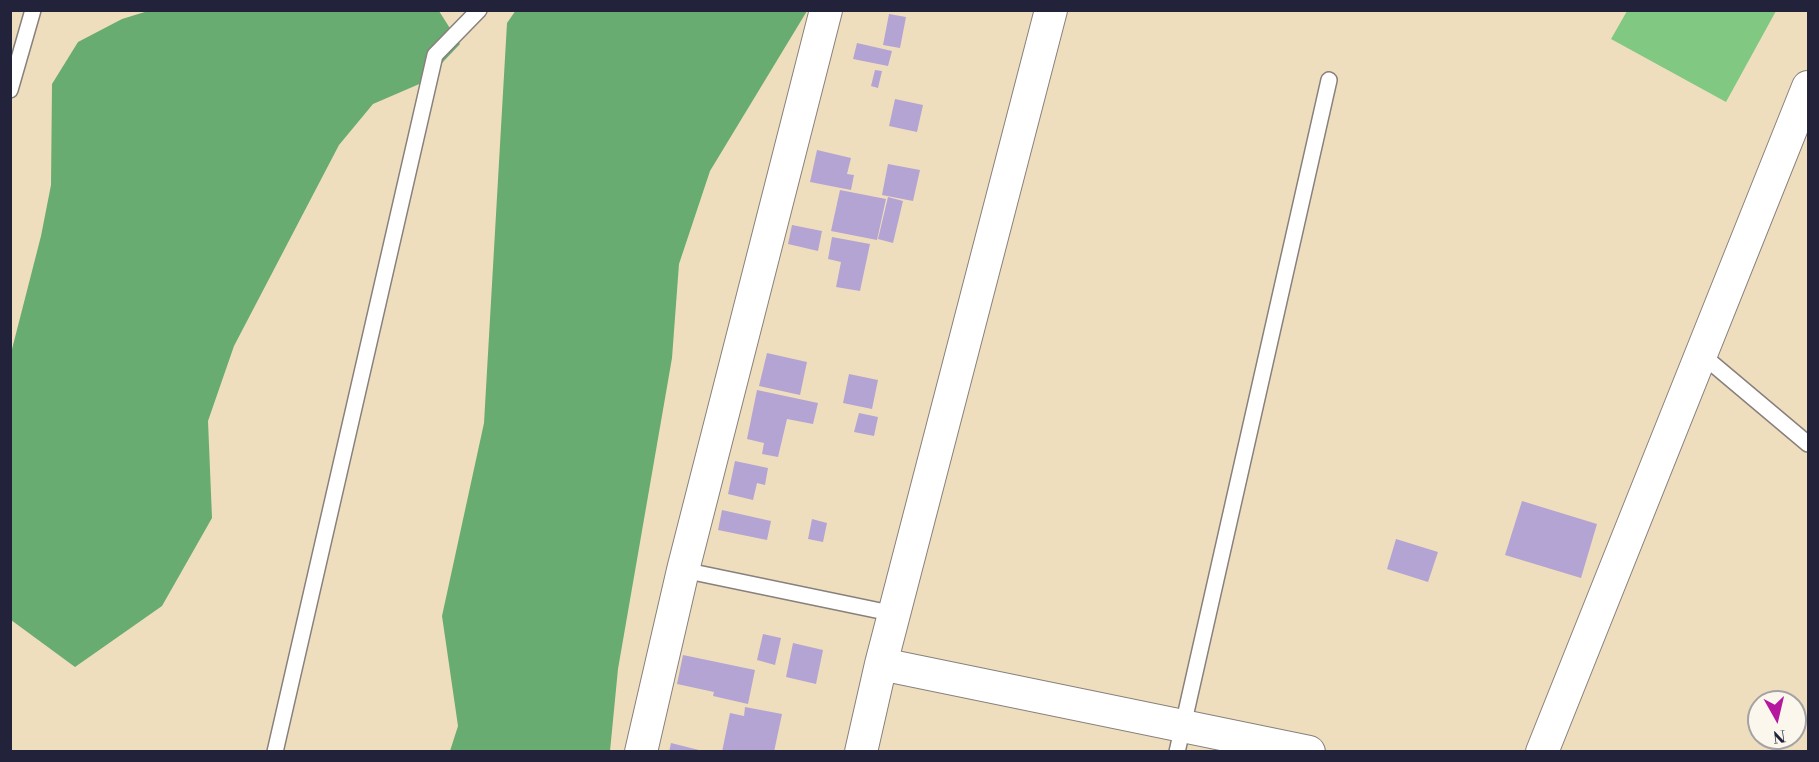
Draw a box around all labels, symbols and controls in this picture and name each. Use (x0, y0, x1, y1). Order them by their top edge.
north arrow (1747, 690, 1807, 750)
text: N (1772, 725, 1787, 747)

